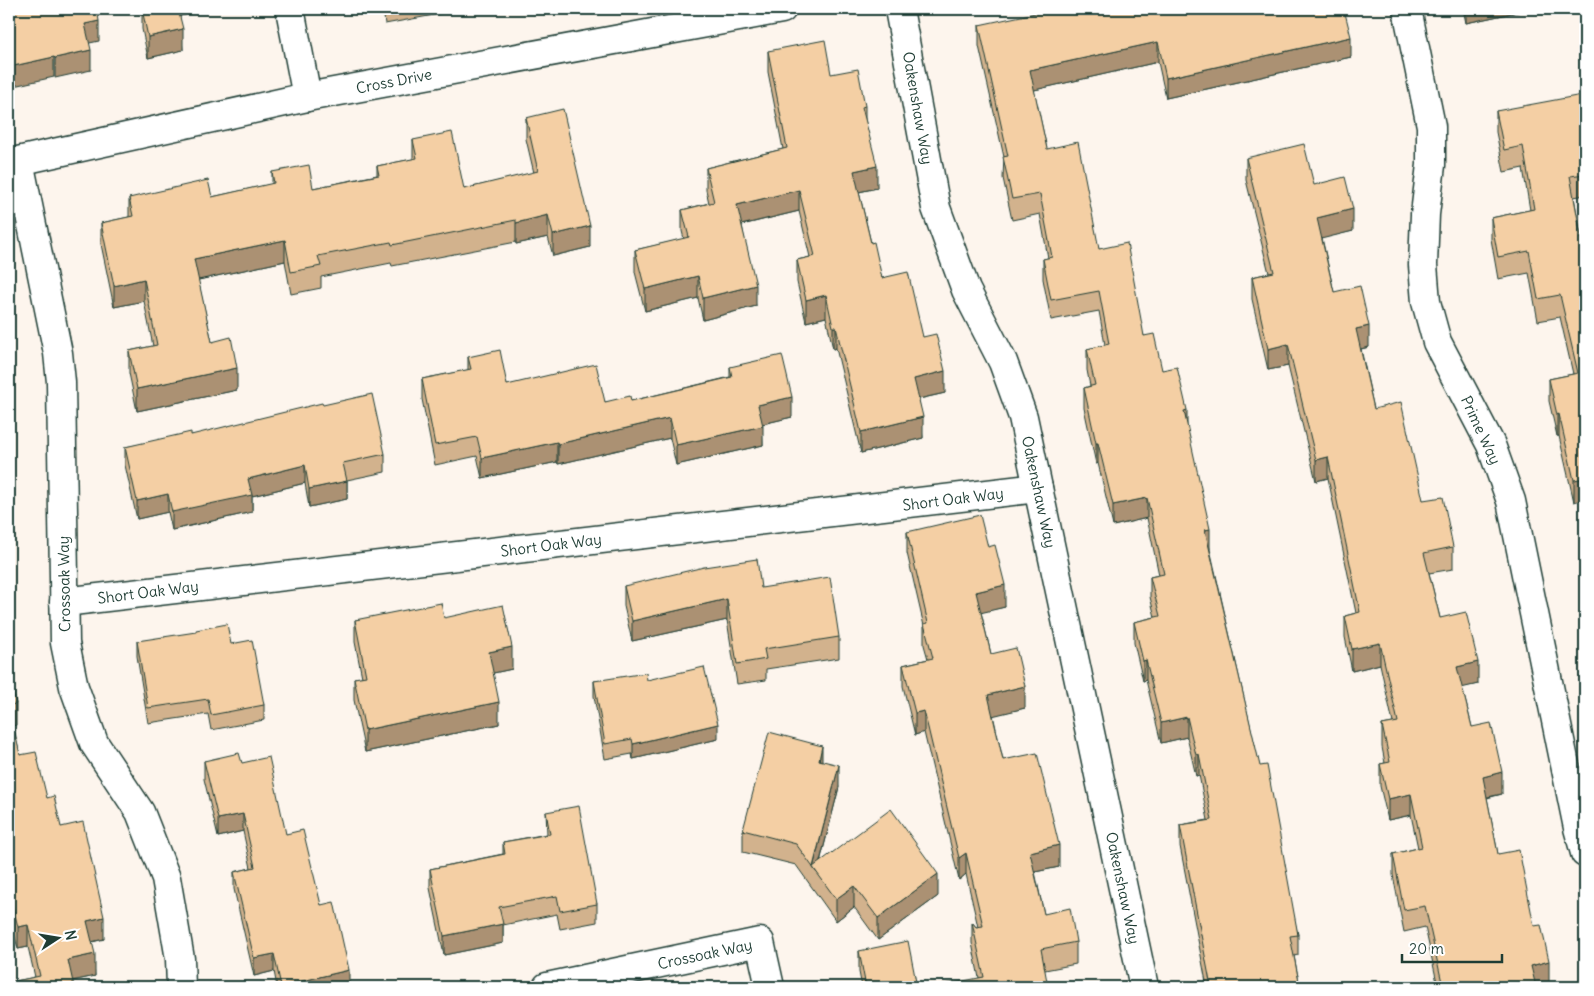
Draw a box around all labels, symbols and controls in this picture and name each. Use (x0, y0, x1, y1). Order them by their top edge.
street label: Oakenshaw Way (899, 50, 937, 166)
street label: Cross Drive (354, 64, 434, 98)
street label: Prime Way (1457, 393, 1505, 467)
street label: Oakenshaw Way (1018, 434, 1060, 550)
street label: Short Oak Way (901, 483, 1005, 515)
street label: Short Oak Way (499, 529, 603, 561)
street label: Crossoak Way (54, 536, 74, 632)
street label: Short Oak Way (96, 576, 200, 608)
street label: Oakenshaw Way (1102, 830, 1144, 946)
north arrow (32, 914, 82, 964)
text: N (61, 929, 81, 942)
scale bar (1402, 931, 1502, 963)
street label: Crossoak Way (656, 935, 754, 973)
text: 20 m (1409, 939, 1444, 958)

